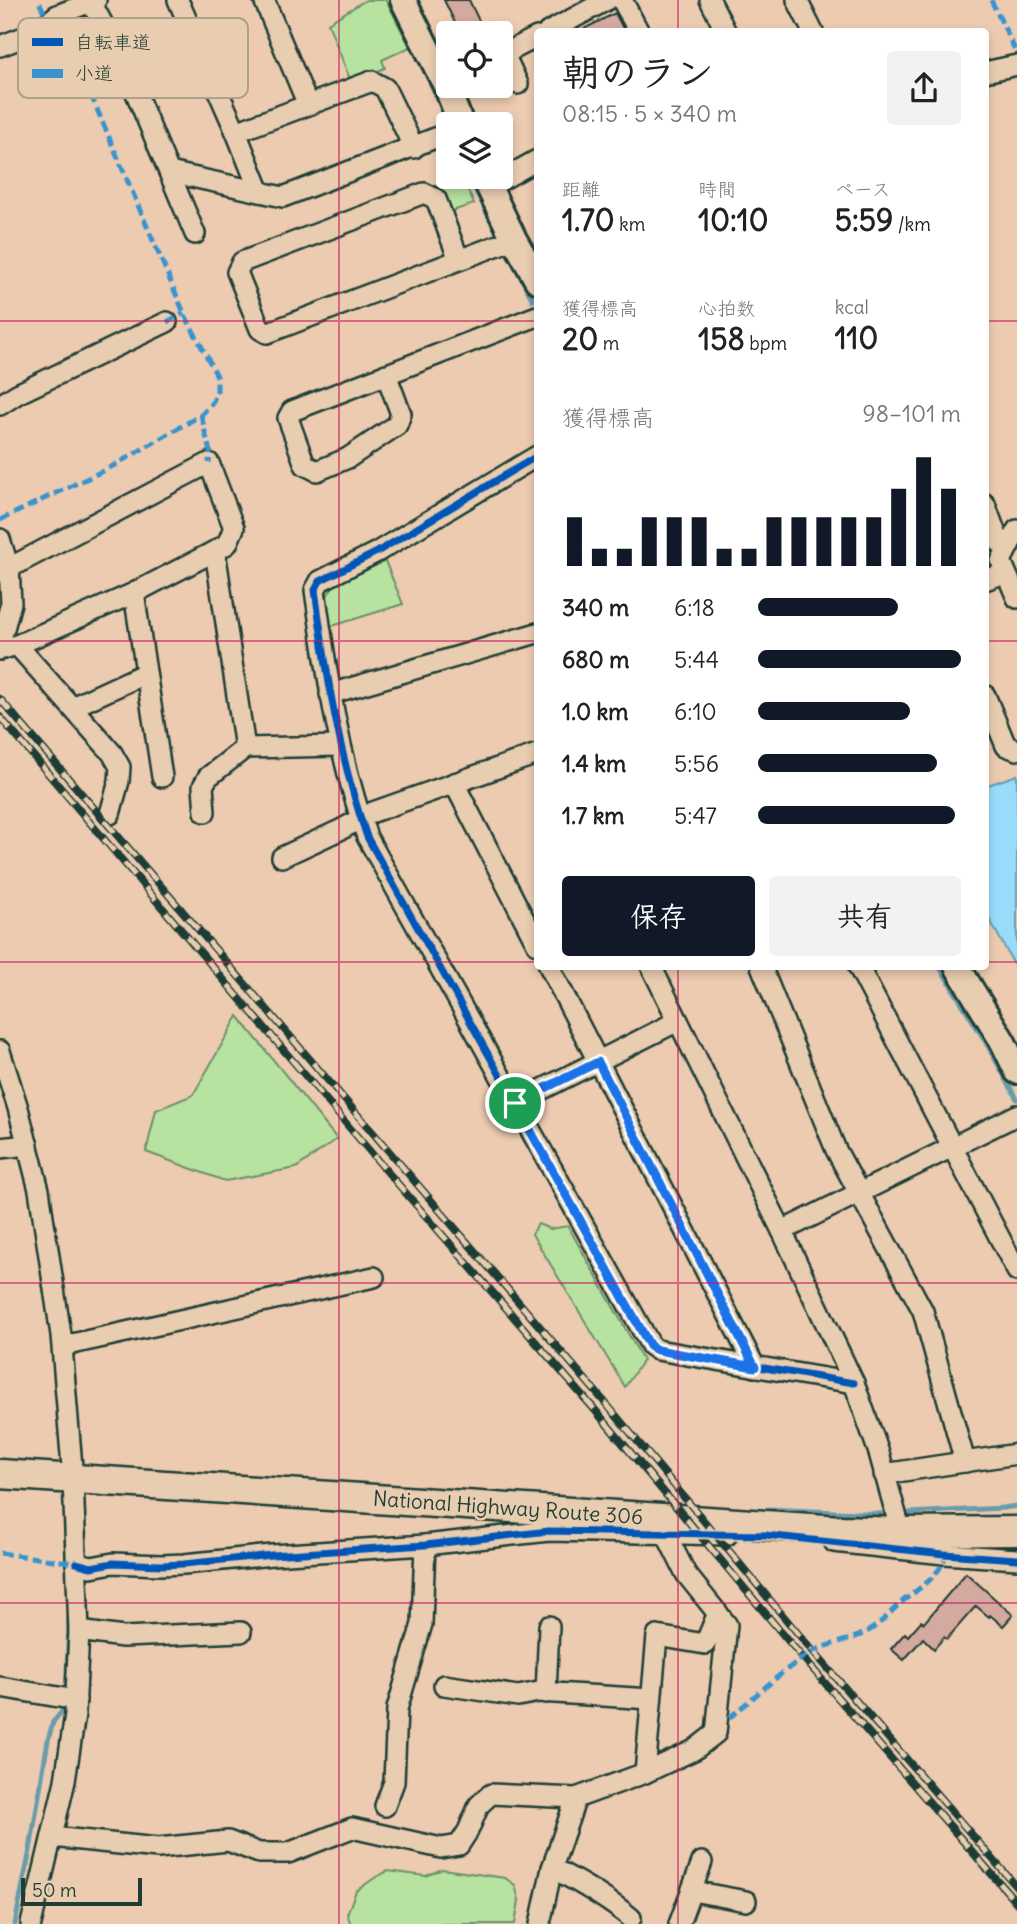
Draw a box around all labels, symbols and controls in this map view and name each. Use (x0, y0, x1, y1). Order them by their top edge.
legend (18, 18, 248, 98)
map controls (436, 21, 513, 189)
button: locate (436, 21, 513, 98)
text: 自転車道 (75, 30, 151, 54)
text: 朝のラン (562, 49, 714, 96)
button: share (887, 51, 961, 125)
text: 小道 (75, 61, 113, 85)
text: 08:15 · 5 × 340 m (562, 99, 737, 128)
button: layers (436, 112, 513, 189)
text: 距離 (562, 177, 600, 201)
text: 時間 (698, 177, 736, 201)
text: ペース (835, 177, 891, 201)
text: 1.70 (562, 201, 615, 239)
text: 10:10 (698, 201, 768, 239)
text: 5:59 (835, 201, 893, 239)
text: km (615, 212, 645, 236)
text: /km (893, 212, 931, 236)
text: kcal (835, 295, 869, 319)
text: 獲得標高 (562, 296, 638, 320)
text: 心拍数 (698, 296, 755, 320)
text: 110 (835, 319, 878, 357)
text: 20 (562, 320, 598, 358)
text: 158 (698, 320, 745, 358)
text: m (598, 331, 619, 355)
text: bpm (745, 331, 787, 355)
text: 98–101 m (862, 399, 961, 428)
text: 獲得標高 (562, 403, 654, 432)
text: 340 m (562, 593, 629, 622)
text: 6:18 (674, 593, 715, 622)
text: 680 m (562, 645, 629, 674)
text: 5:44 (674, 645, 719, 674)
text: 1.0 km (562, 697, 628, 726)
text: 6:10 (674, 697, 717, 726)
text: 1.4 km (562, 749, 626, 778)
text: 5:56 (674, 749, 719, 778)
text: 1.7 km (562, 801, 625, 830)
text: 5:47 (674, 801, 717, 830)
button: 保存 (562, 876, 755, 956)
button: 共有 (769, 876, 961, 956)
pin (485, 1073, 545, 1133)
icon: arrive (496, 1084, 534, 1122)
street label: National Highway Route 306 (372, 1485, 644, 1530)
scale bar (21, 1875, 142, 1907)
text: 50 m (32, 1878, 77, 1902)

